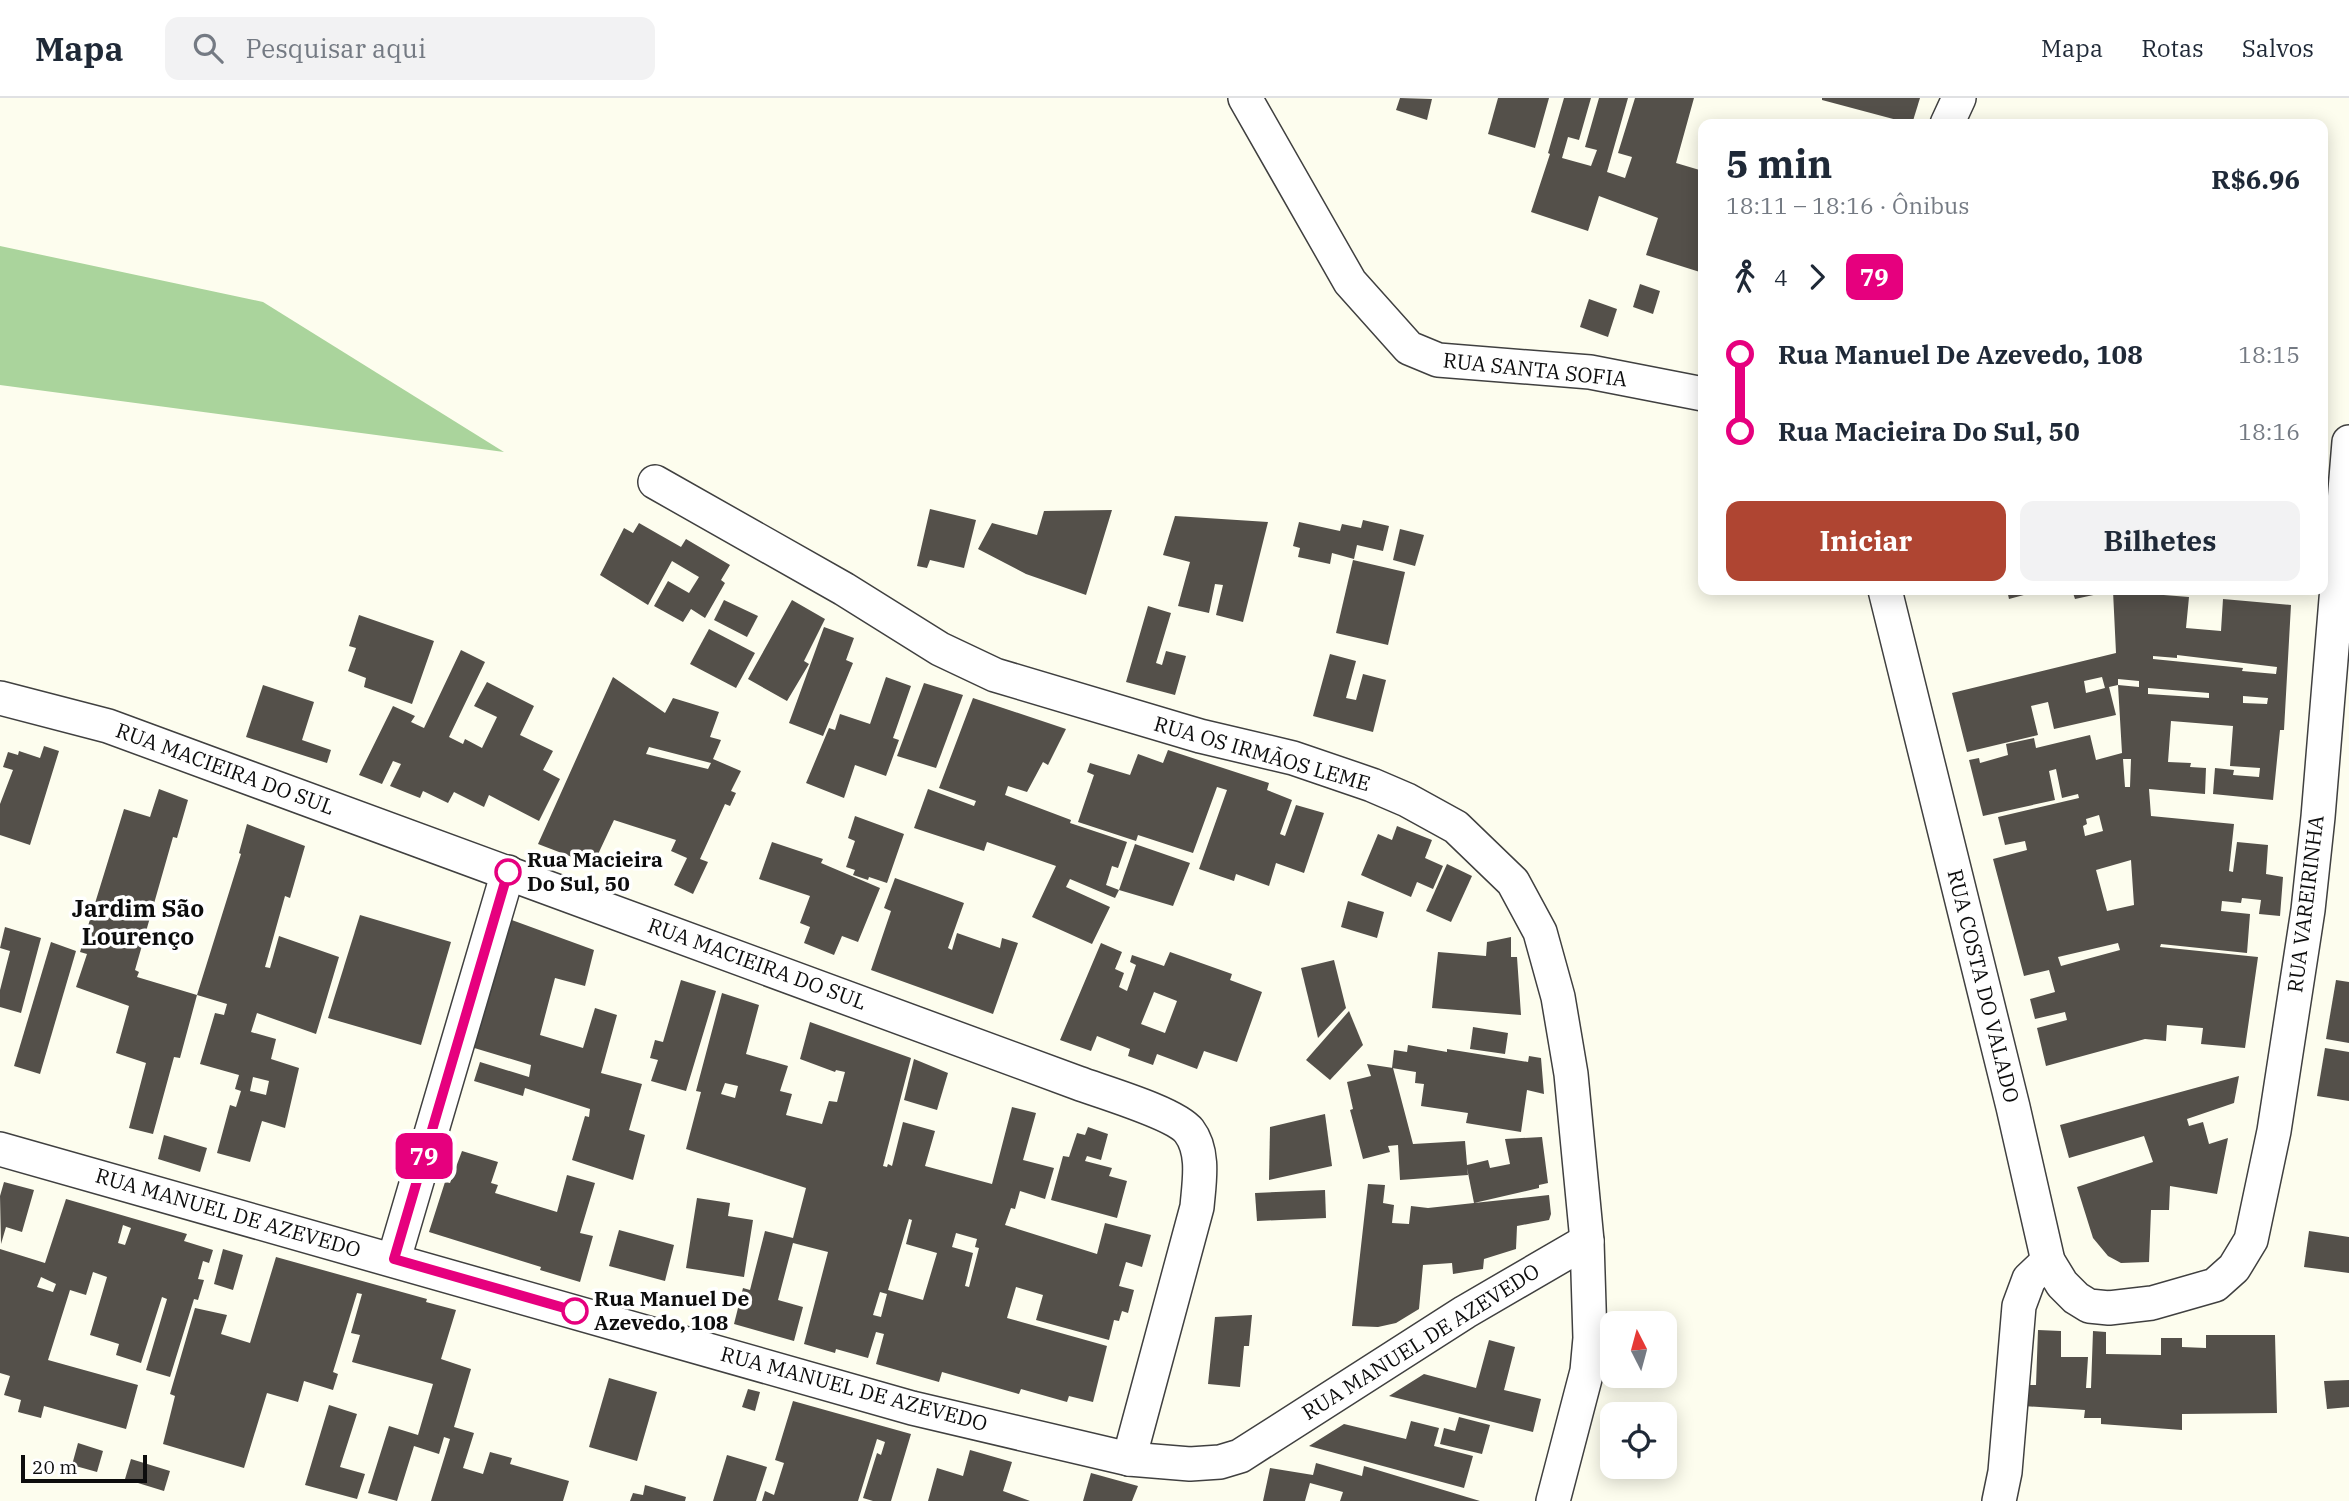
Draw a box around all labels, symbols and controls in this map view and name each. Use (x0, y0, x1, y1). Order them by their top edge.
search box (165, 17, 655, 80)
text: Mapa (35, 27, 123, 70)
icon: search (189, 29, 227, 67)
text: Pesquisar aqui (245, 31, 426, 65)
text: Mapa (2041, 32, 2103, 64)
text: Rotas (2141, 32, 2204, 64)
text: Salvos (2242, 32, 2314, 64)
text: 5 min (1726, 139, 1832, 188)
text: R$6.96 (2211, 162, 2300, 196)
text: 18:11 – 18:16 · Ônibus (1726, 190, 1970, 220)
icon: walk (1726, 258, 1764, 296)
icon: forward (1798, 258, 1836, 296)
text: 79 (1860, 261, 1889, 293)
text: 4 (1774, 262, 1788, 292)
text: Rua Manuel De Azevedo, 108 (1778, 337, 2143, 371)
text: 18:15 (2238, 339, 2300, 369)
street label: RUA SANTA SOFIA (1442, 345, 1629, 393)
text: Rua Macieira Do Sul, 50 (1778, 414, 2080, 448)
text: 18:16 (2238, 416, 2300, 446)
button: Iniciar (1726, 501, 2006, 581)
button: Bilhetes (2020, 501, 2300, 581)
street label: RUA OS IRMÃOS LEME (1151, 709, 1374, 797)
street label: RUA MACIEIRA DO SUL (112, 715, 339, 821)
street label: RUA VAREIRINHA (2280, 813, 2330, 994)
place label: Rua Macieira Do Sul, 50 (527, 845, 663, 897)
marker: Rua Macieira Do Sul, 50 (495, 859, 521, 885)
street label: RUA COSTA DO VALADO (1941, 866, 2027, 1105)
district label: Jardim São Lourenço (72, 892, 204, 952)
street label: RUA MACIEIRA DO SUL (644, 910, 871, 1016)
line badge: 79 (392, 1133, 456, 1179)
text: 79 (410, 1140, 438, 1172)
street label: RUA MANUEL DE AZEVEDO (92, 1161, 364, 1263)
street label: RUA MANUEL DE AZEVEDO (1296, 1256, 1545, 1426)
place label: Rua Manuel De Azevedo, 108 (594, 1284, 749, 1336)
marker: Rua Manuel De Azevedo, 108 (562, 1298, 588, 1324)
north arrow (1600, 1311, 1676, 1388)
map controls (1600, 1311, 1677, 1479)
street label: RUA MANUEL DE AZEVEDO (718, 1339, 991, 1437)
button: locate (1600, 1402, 1677, 1479)
scale bar (21, 1452, 147, 1484)
text: 20 m (32, 1455, 77, 1479)

